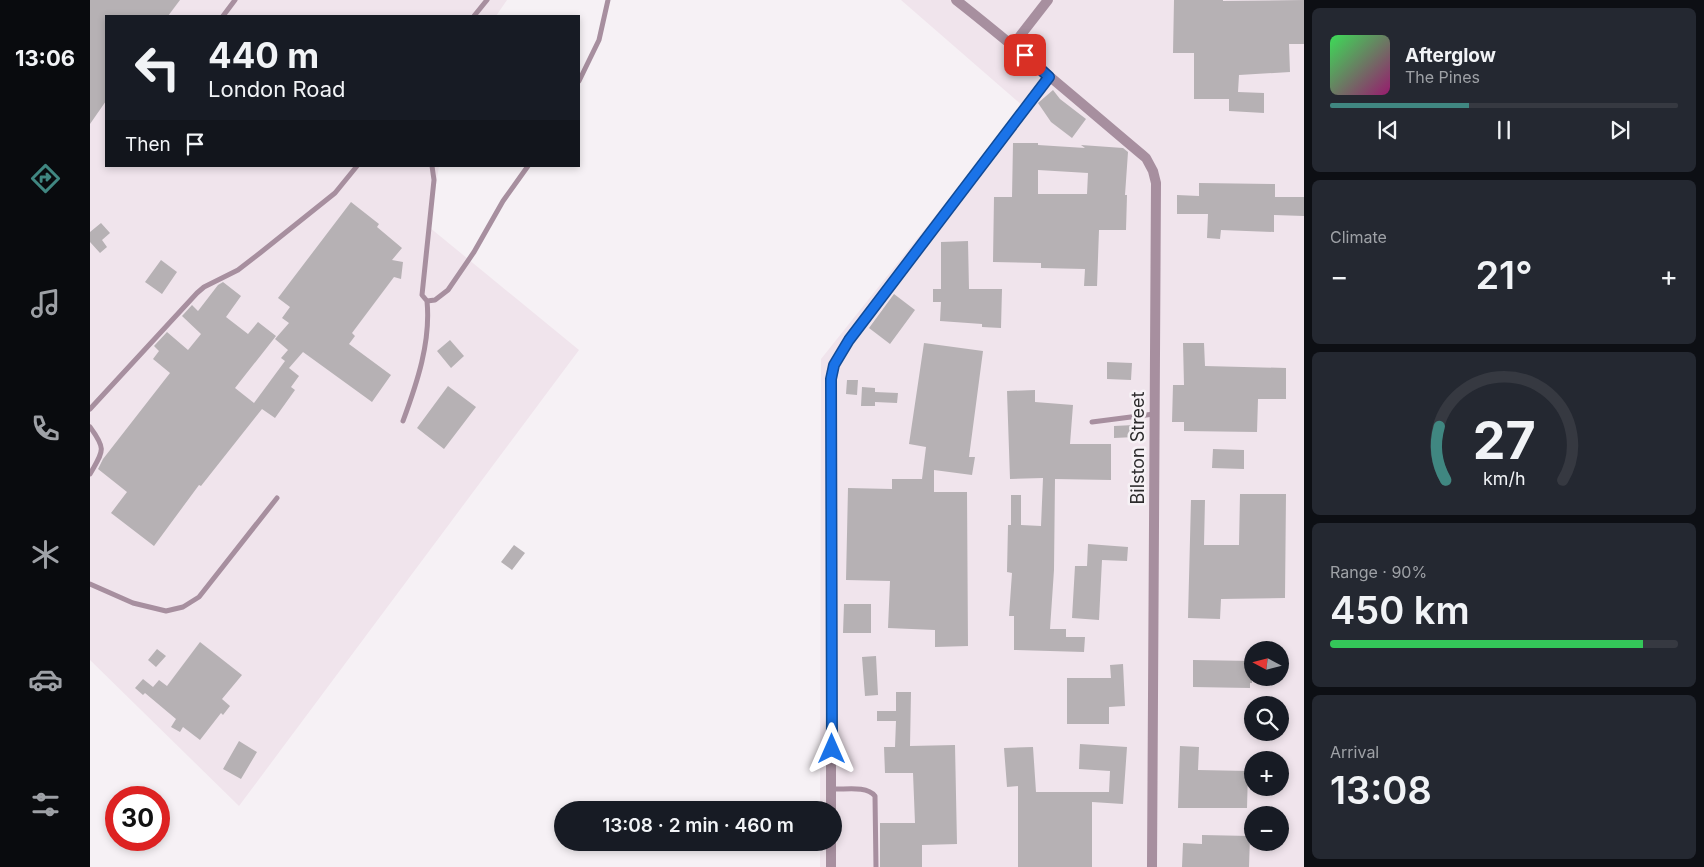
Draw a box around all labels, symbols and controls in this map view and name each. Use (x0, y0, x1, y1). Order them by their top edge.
text: 440 m (208, 34, 319, 76)
pin (1004, 34, 1046, 76)
icon: left (125, 35, 190, 100)
icon: arrive (1011, 41, 1039, 69)
text: Afterglow (1405, 44, 1496, 67)
text: 13:06 (15, 45, 75, 71)
text: The Pines (1405, 67, 1480, 87)
text: London Road (208, 76, 346, 102)
icon: previous (1374, 116, 1402, 144)
icon: pause (1490, 116, 1518, 144)
icon: next (1606, 116, 1634, 144)
icon: arrive (181, 130, 209, 158)
text: Then (125, 133, 171, 156)
icon: directions (28, 161, 63, 196)
text: Climate (1330, 227, 1387, 247)
text: 21° (1475, 252, 1533, 298)
text: − (1330, 259, 1349, 293)
text: + (1659, 259, 1678, 293)
icon: music (28, 286, 63, 321)
street label: Bilston Street (1127, 391, 1148, 505)
text: 27 (1473, 409, 1536, 472)
icon: phone (28, 411, 63, 446)
text: km/h (1483, 468, 1525, 489)
icon: climate (28, 537, 63, 572)
text: Range · 90% (1330, 562, 1427, 582)
text: 450 km (1330, 587, 1470, 633)
north arrow (1244, 641, 1289, 686)
map controls (1244, 641, 1289, 851)
icon: car (28, 662, 63, 697)
button: search (1244, 696, 1289, 741)
position arrow (805, 722, 857, 774)
text: Arrival (1330, 742, 1379, 762)
button: + (1244, 751, 1289, 796)
text: 13:08 (1330, 767, 1432, 813)
speed limit sign: 30 (105, 786, 170, 851)
icon: filters (28, 787, 63, 822)
button: − (1244, 806, 1289, 851)
text: 13:08 · 2 min · 460 m (602, 814, 794, 837)

